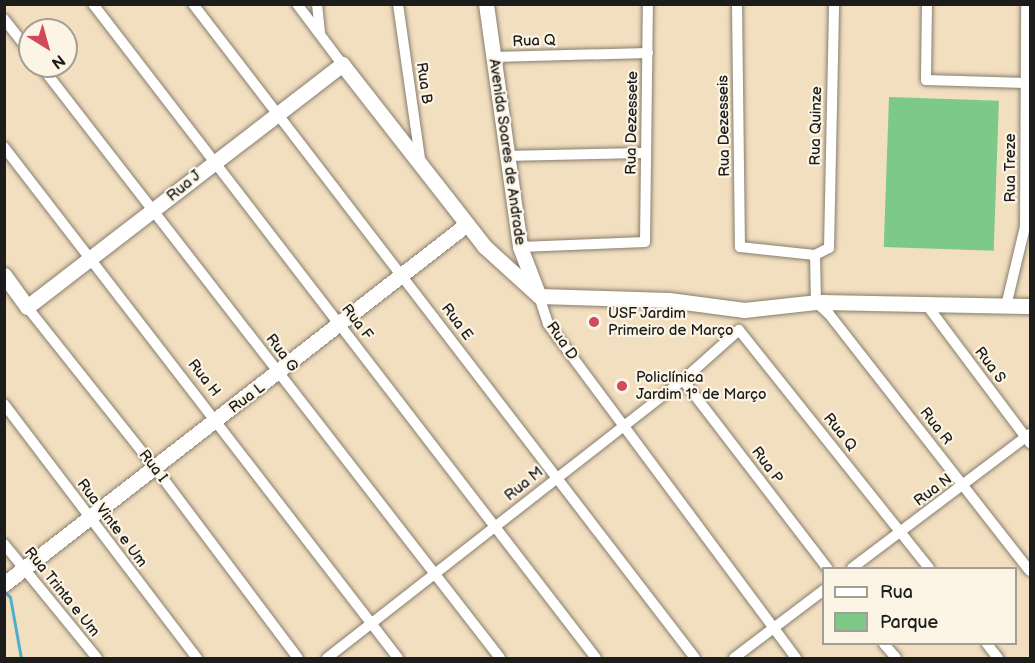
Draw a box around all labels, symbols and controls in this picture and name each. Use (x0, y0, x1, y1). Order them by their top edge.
north arrow (18, 18, 78, 78)
street label: Rua Q (512, 31, 556, 51)
text: N (47, 50, 68, 72)
street label: Avenida Soares de Andrade (485, 58, 529, 246)
street label: Rua B (412, 61, 436, 105)
street label: Rua Dezessete (622, 71, 642, 175)
street label: Rua Dezesseis (714, 75, 734, 177)
street label: Rua Quinze (806, 86, 826, 166)
street label: Rua Treze (1002, 133, 1020, 203)
street label: Rua J (163, 166, 205, 206)
street label: Rua E (437, 300, 477, 344)
street label: Rua F (337, 301, 377, 343)
place label: USF Jardim Primeiro de Março (608, 304, 733, 339)
marker: USF Jardim Primeiro de Março (585, 313, 603, 331)
street label: Rua D (542, 318, 582, 364)
street label: Rua G (262, 330, 302, 376)
street label: Rua S (971, 343, 1009, 387)
street label: Rua H (184, 356, 224, 400)
place label: Policlínica Jardim 1º de Março (636, 368, 766, 403)
marker: Policlínica Jardim 1º de Março (613, 377, 631, 395)
street label: Rua L (226, 379, 268, 417)
street label: Rua R (916, 404, 956, 448)
street label: Rua Q (819, 410, 861, 454)
street label: Rua P (747, 443, 787, 487)
street label: Rua I (135, 446, 171, 486)
street label: Rua M (501, 463, 547, 505)
street label: Rua N (910, 470, 956, 510)
street label: Rua Vinte e Um (73, 475, 151, 571)
street label: Rua Trinta e Um (20, 544, 104, 640)
legend (822, 567, 1017, 645)
text: Rua (880, 582, 913, 603)
text: Parque (880, 612, 938, 633)

